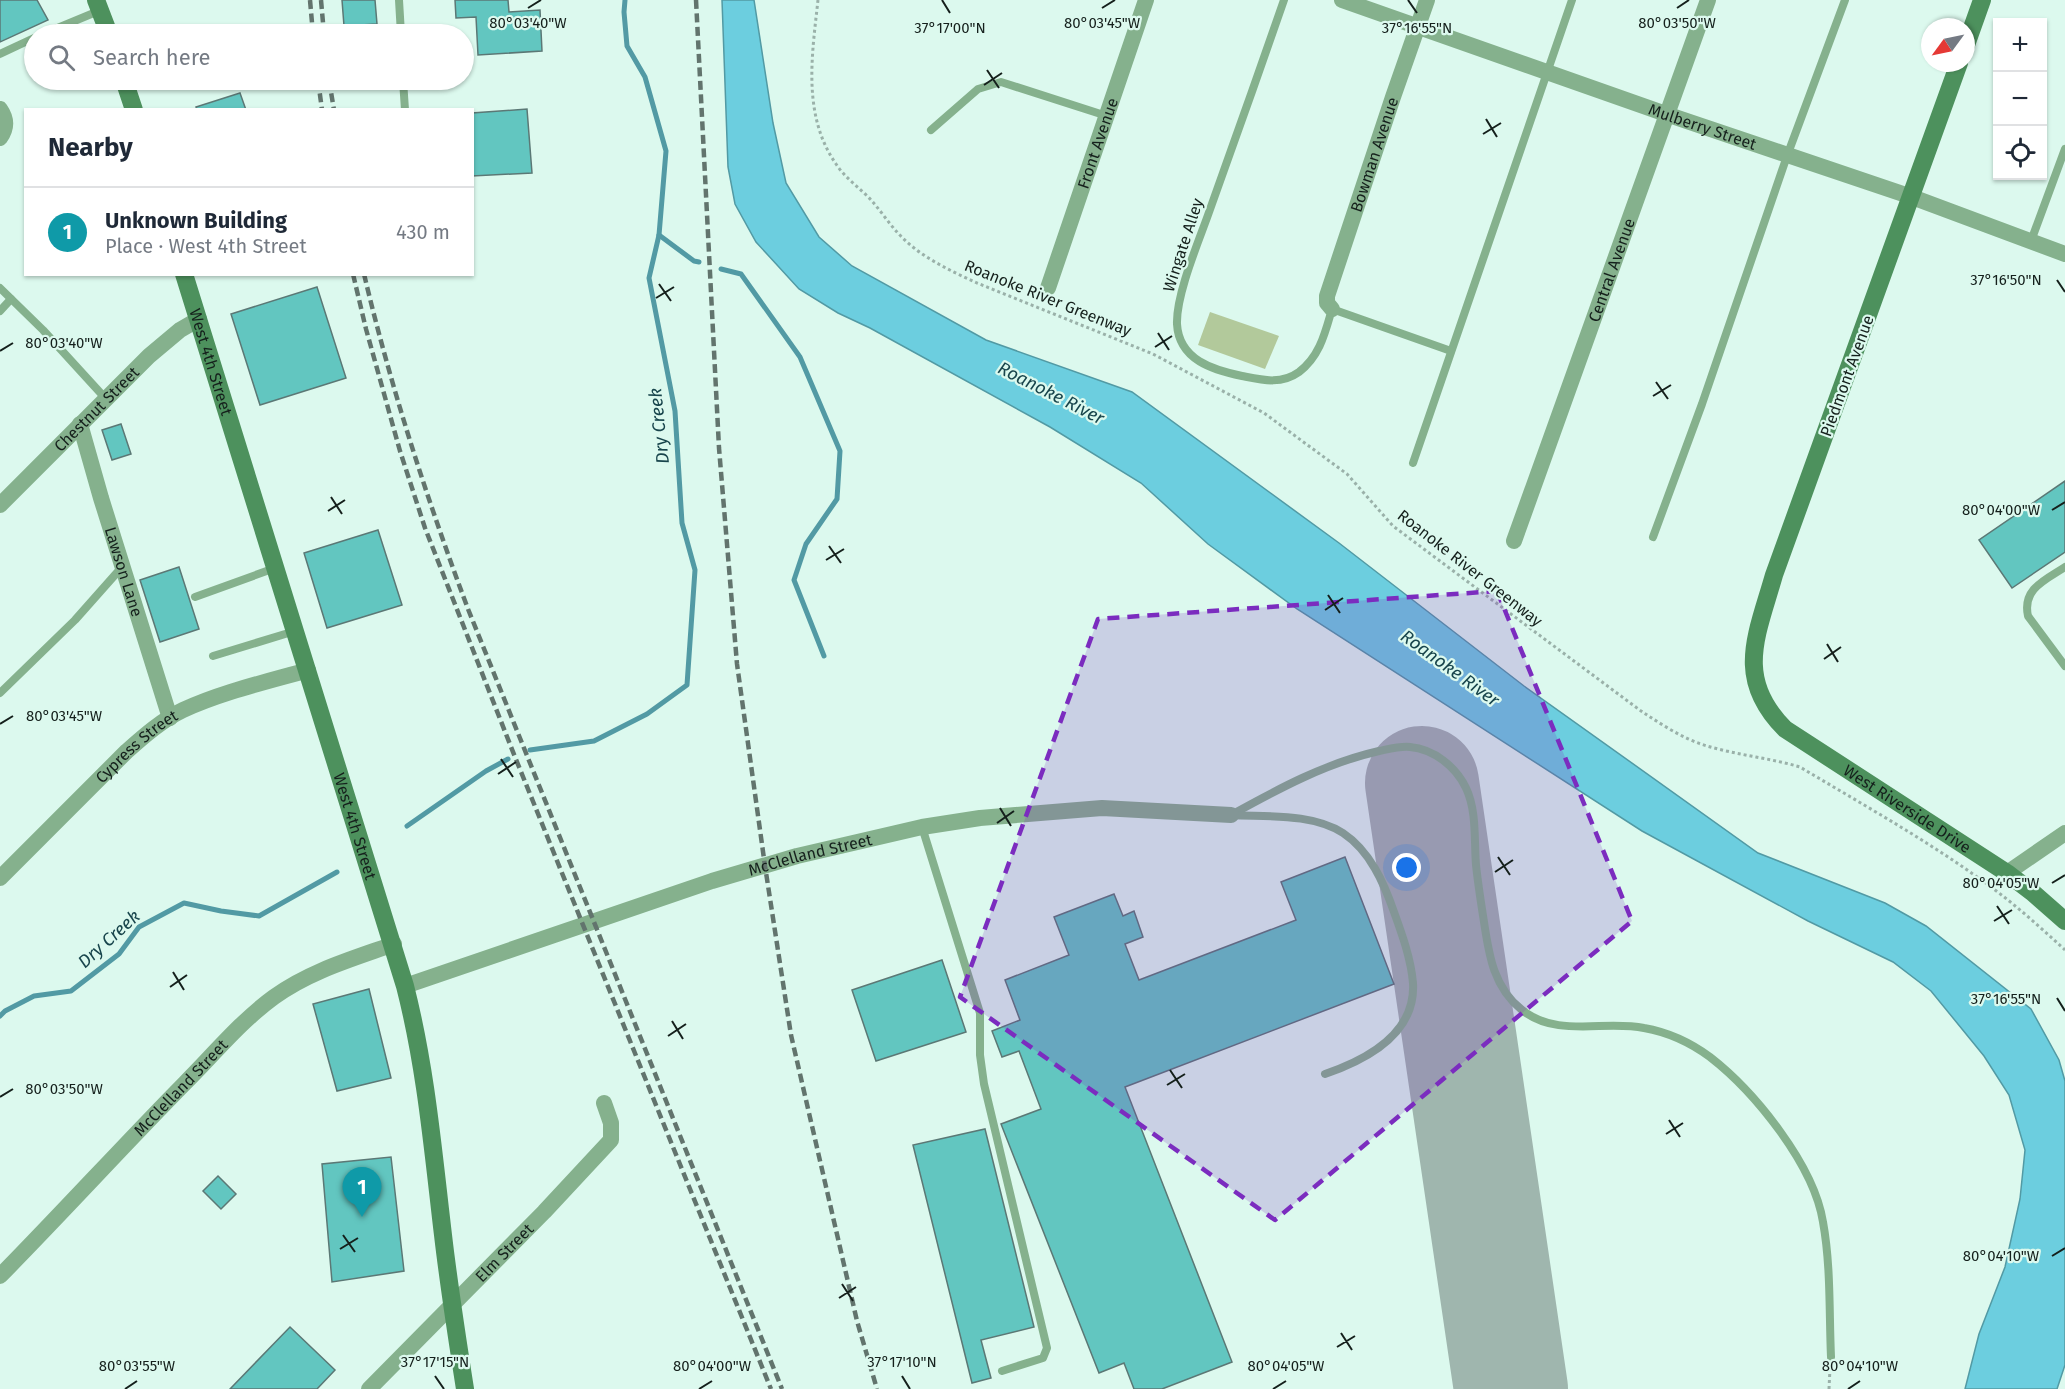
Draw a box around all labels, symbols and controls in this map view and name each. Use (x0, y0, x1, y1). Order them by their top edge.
text: 80°03'40"W (489, 14, 567, 32)
text: 80°03'45"W (1064, 14, 1141, 32)
text: 80°03'50"W (1638, 14, 1716, 32)
north arrow (1921, 18, 1975, 72)
map controls (1993, 18, 2047, 180)
button: + (1993, 18, 2047, 72)
text: 37°17'00"N (914, 19, 986, 37)
text: 37°16'55"N (1382, 19, 1452, 37)
search box (24, 24, 474, 90)
icon: search (45, 41, 78, 74)
text: Search here (93, 44, 211, 71)
button: − (1993, 72, 2047, 126)
street label: Front Avenue (1073, 95, 1122, 191)
street label: Bowman Avenue (1346, 95, 1402, 214)
street label: Mulberry Street (1646, 99, 1759, 153)
button: locate (1993, 126, 2047, 180)
text: Nearby (48, 132, 133, 163)
street label: Wingate Alley (1159, 196, 1207, 294)
text: Unknown Building (105, 207, 287, 234)
street label: Central Avenue (1584, 215, 1639, 324)
text: 1 (63, 220, 72, 244)
text: 430 m (396, 220, 450, 244)
text: Place · West 4th Street (105, 234, 307, 258)
street label: Roanoke River Greenway (962, 256, 1134, 340)
text: 37°16'50"N (1970, 271, 2042, 289)
street label: West 4th Street (186, 306, 237, 418)
street label: Piedmont Avenue (1816, 313, 1878, 439)
text: 80°03'40"W (25, 334, 103, 352)
water label: Roanoke River (994, 357, 1109, 430)
street label: Chestnut Street (50, 362, 143, 455)
water label: Dry Creek (644, 387, 674, 465)
text: 80°04'00"W (1962, 501, 2041, 519)
street label: Roanoke River Greenway (1394, 506, 1546, 630)
street label: Lawson Lane (101, 524, 147, 619)
water label: Roanoke River (1396, 625, 1504, 712)
street label: Cypress Street (91, 705, 181, 787)
text: 80°03'45"W (26, 707, 103, 725)
street label: West Riverside Drive (1840, 760, 1975, 857)
street label: West 4th Street (330, 770, 381, 882)
street label: McClelland Street (746, 829, 874, 879)
your location (1392, 853, 1421, 882)
text: 80°04'05"W (1962, 874, 2040, 892)
water label: Dry Creek (73, 905, 145, 973)
text: 37°16'55"N (1971, 990, 2041, 1008)
street label: McClelland Street (130, 1035, 232, 1140)
text: 80°03'50"W (25, 1080, 103, 1098)
pin: 1 (342, 1168, 382, 1217)
street label: Elm Street (471, 1219, 537, 1286)
text: 80°04'10"W (1963, 1247, 2040, 1265)
text: 37°17'15"N (401, 1353, 469, 1371)
text: 37°17'10"N (867, 1353, 937, 1371)
text: 80°03'55"W (99, 1357, 176, 1375)
text: 80°04'00"W (673, 1357, 752, 1375)
text: 80°04'05"W (1247, 1357, 1325, 1375)
text: 80°04'10"W (1822, 1357, 1899, 1375)

